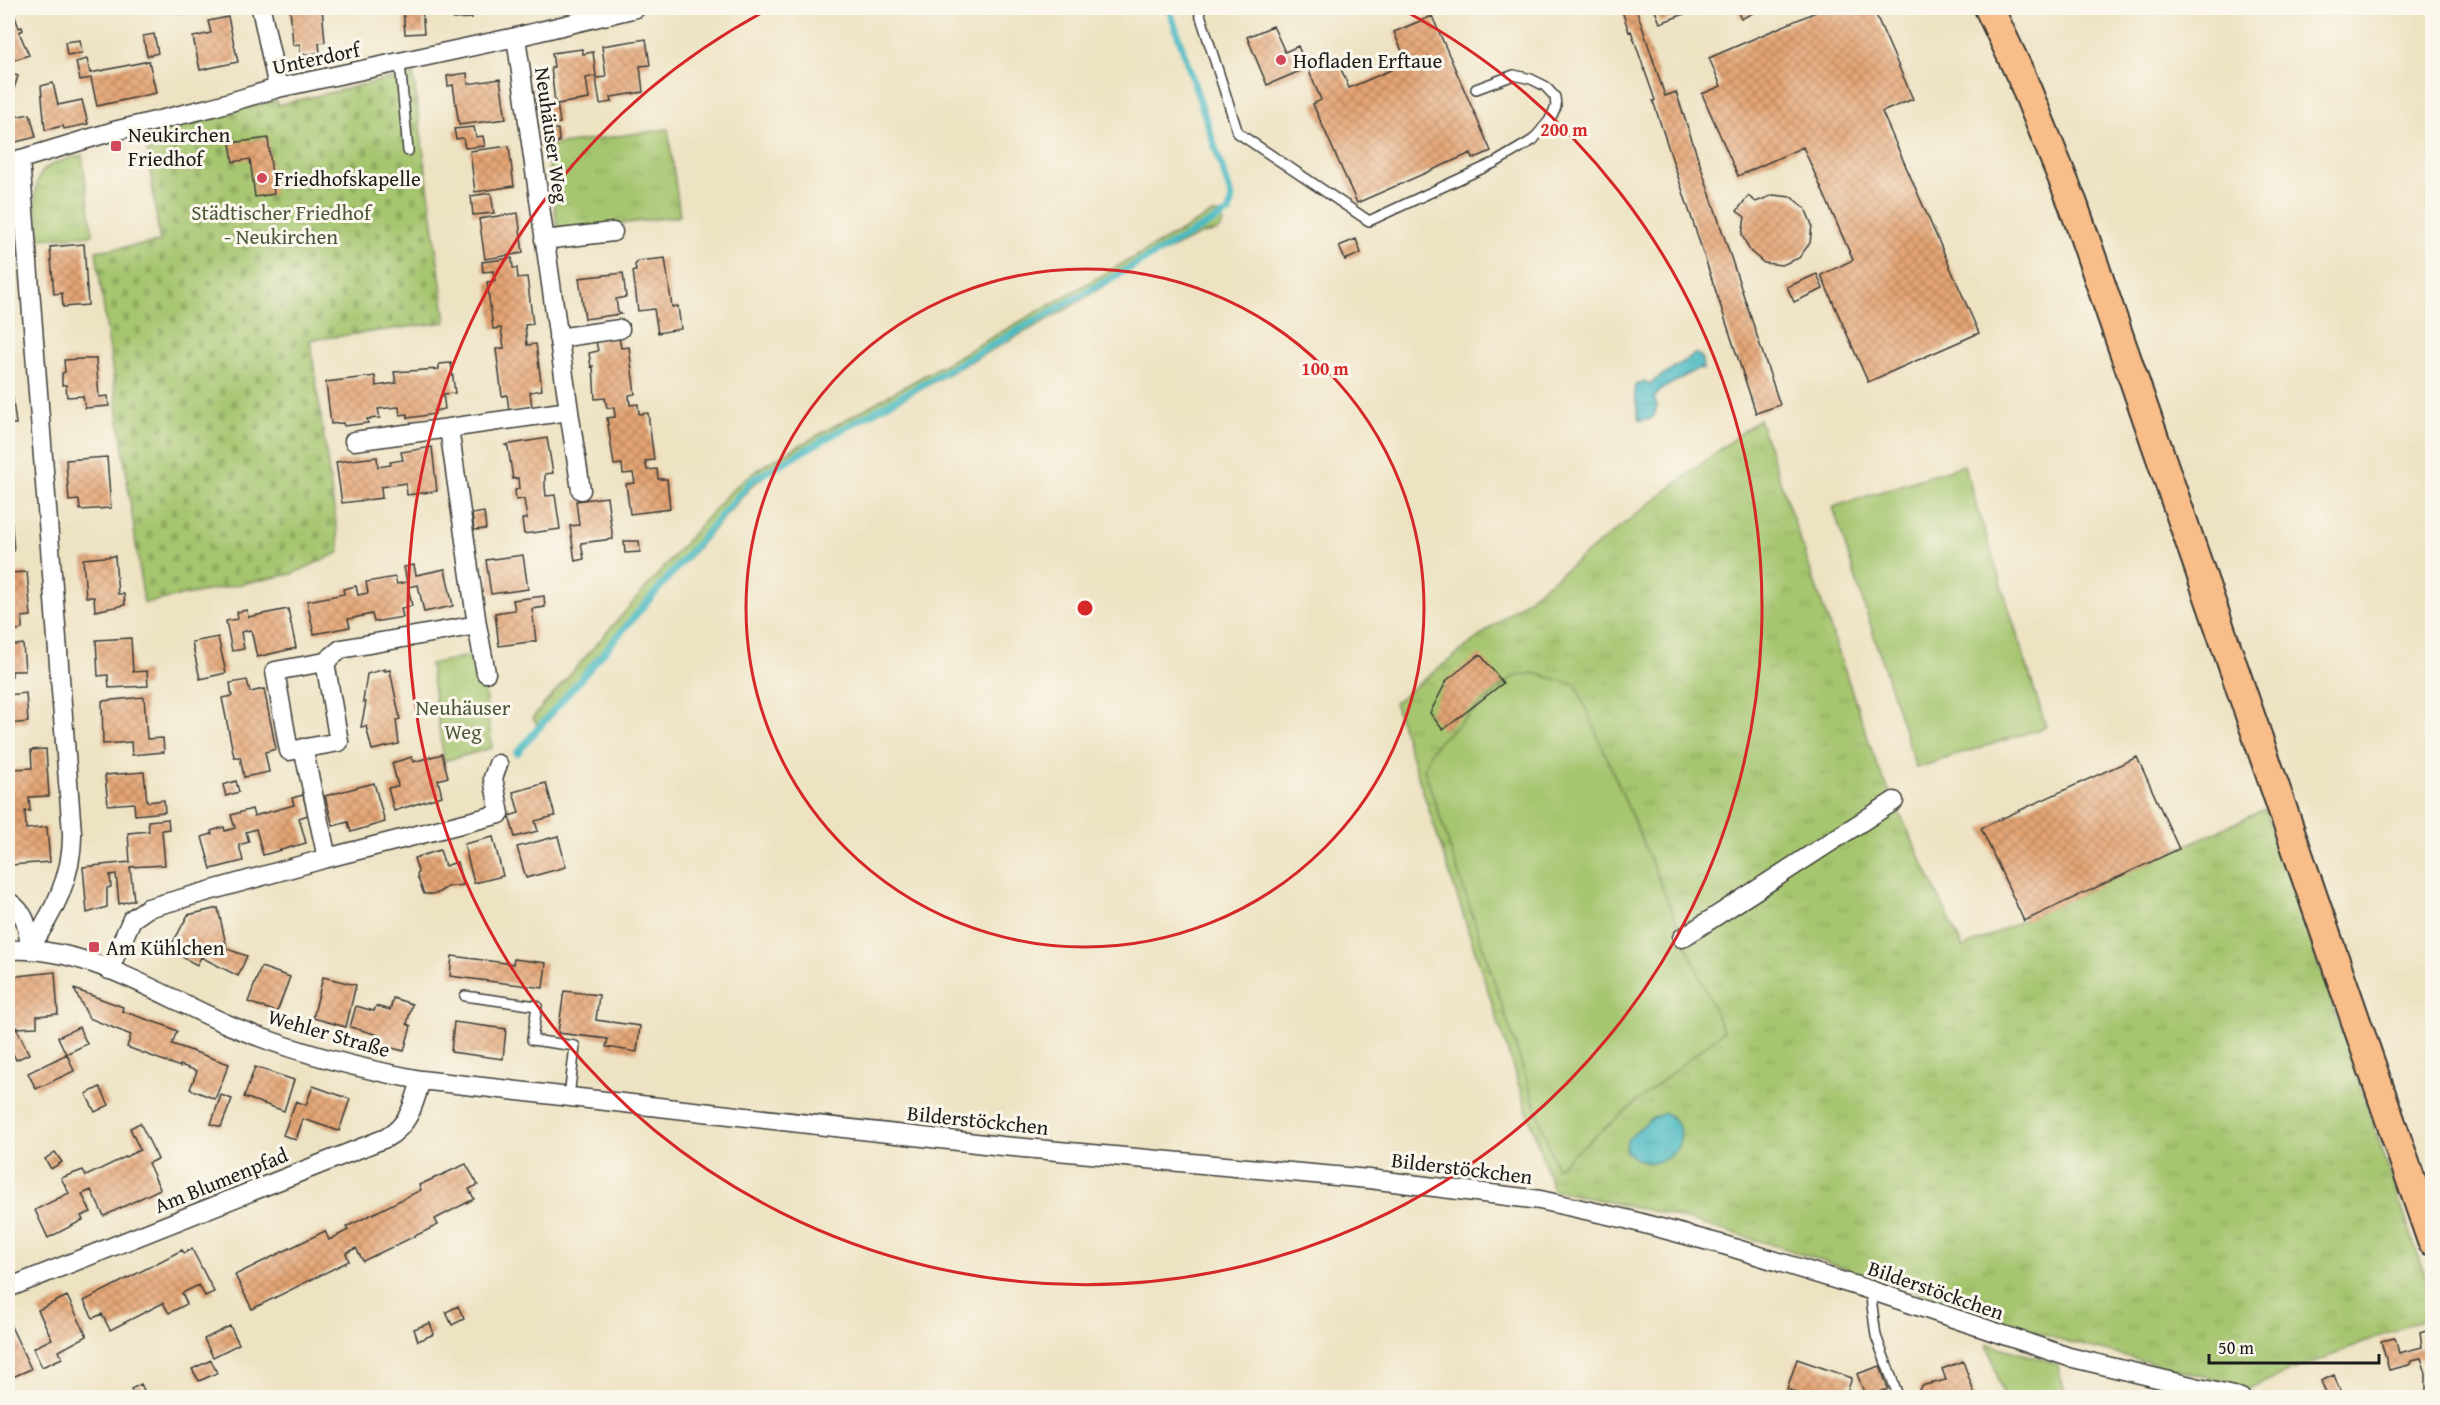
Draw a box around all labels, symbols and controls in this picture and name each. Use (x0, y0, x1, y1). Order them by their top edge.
street label: Unterdorf (269, 33, 365, 82)
place label: Hofladen Erftaue (1293, 45, 1442, 76)
marker: Hofladen Erftaue (1274, 53, 1288, 67)
street label: Neuhäuser Weg (527, 65, 577, 205)
text: 200 m (1540, 116, 1588, 143)
place label: Neukirchen Friedhof (128, 119, 230, 174)
marker: Neukirchen Friedhof (109, 139, 123, 153)
place label: Friedhofskapelle (274, 163, 421, 194)
marker: Friedhofskapelle (255, 171, 269, 185)
park label: Städtischer Friedhof - Neukirchen (191, 197, 373, 252)
text: 100 m (1301, 355, 1349, 382)
centre of rings (1075, 598, 1095, 618)
park label: Neuhäuser Weg (416, 692, 511, 747)
place label: Am Kühlchen (106, 932, 225, 963)
marker: Am Kühlchen (87, 940, 101, 954)
street label: Wehler Straße (264, 1001, 394, 1065)
street label: Bilderstöckchen (906, 1097, 1050, 1143)
street label: Am Blumenpfad (150, 1139, 293, 1221)
street label: Bilderstöckchen (1390, 1144, 1535, 1192)
street label: Bilderstöckchen (1864, 1252, 2008, 1328)
scale bar (2209, 1327, 2378, 1365)
text: 50 m (2218, 1334, 2254, 1361)

